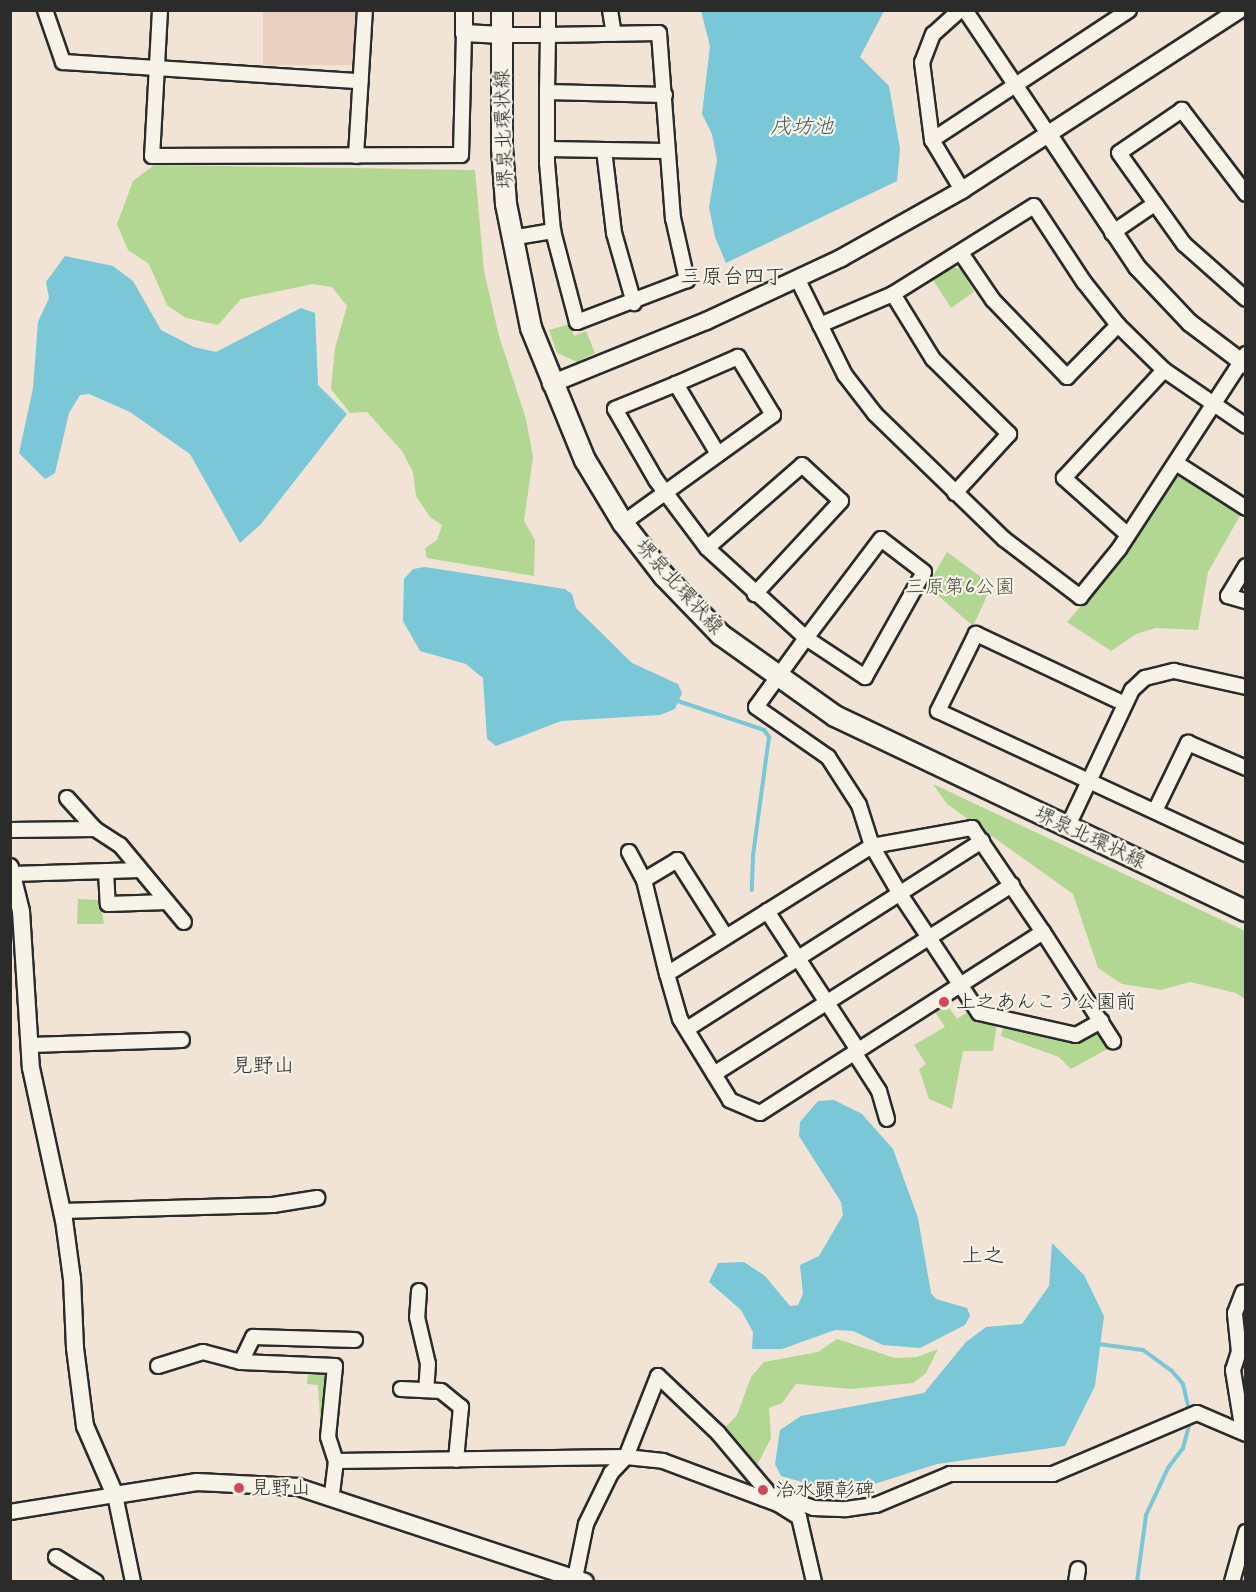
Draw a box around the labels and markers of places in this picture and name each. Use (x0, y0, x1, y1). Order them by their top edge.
place label: 上之あんこう公園前 (956, 990, 1136, 1014)
marker: 上之あんこう公園前 (937, 995, 951, 1009)
place label: 見野山 (251, 1476, 311, 1500)
place label: 治水顕彰碑 (775, 1478, 875, 1502)
marker: 見野山 (232, 1481, 246, 1495)
marker: 治水顕彰碑 (756, 1483, 770, 1497)

